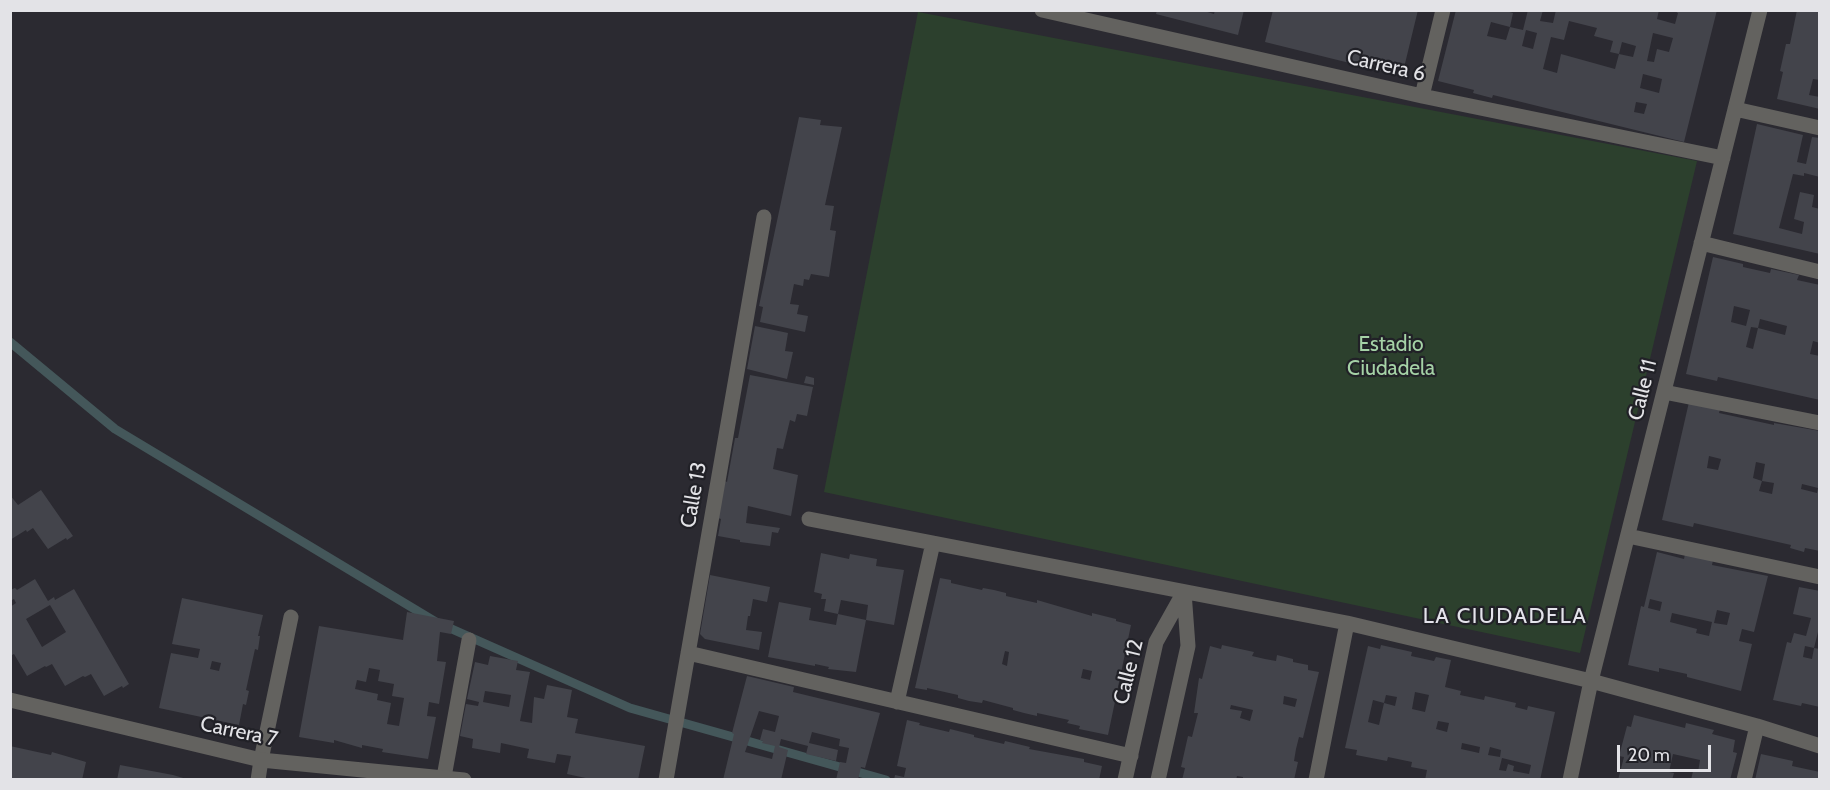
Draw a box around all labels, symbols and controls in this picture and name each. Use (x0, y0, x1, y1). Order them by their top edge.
street label: Carrera 6 (1344, 45, 1428, 87)
park label: Estadio Ciudadela (1347, 332, 1435, 382)
street label: Calle 11 (1623, 357, 1663, 423)
street label: Calle 13 (676, 460, 712, 530)
district label: LA CIUDADELA (1423, 604, 1587, 630)
street label: Calle 12 (1109, 637, 1149, 707)
street label: Carrera 7 (198, 712, 280, 752)
scale bar (1620, 733, 1714, 771)
text: 20 m (1628, 744, 1670, 766)

